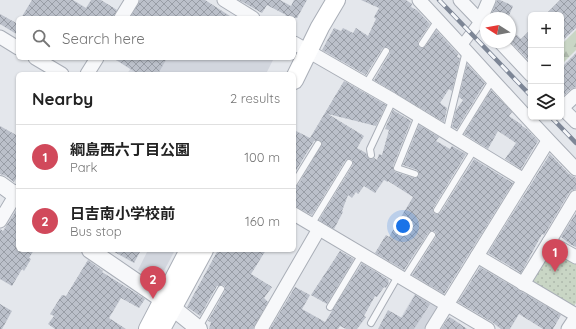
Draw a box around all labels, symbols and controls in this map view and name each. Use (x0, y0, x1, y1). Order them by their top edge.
north arrow (480, 12, 516, 48)
map controls (528, 12, 564, 120)
button: + (528, 12, 564, 48)
search box (16, 16, 296, 60)
icon: search (30, 27, 52, 49)
text: Search here (62, 29, 145, 48)
button: − (528, 48, 564, 84)
button: layers (528, 84, 564, 120)
text: Nearby (32, 88, 93, 109)
text: 2 results (230, 90, 280, 106)
text: 綱島西六丁目公園 (70, 140, 190, 159)
text: 1 (42, 149, 48, 165)
text: 100 m (244, 149, 280, 165)
text: Park (70, 159, 98, 175)
text: 日吉南小学校前 (70, 204, 175, 223)
text: 2 (41, 213, 49, 229)
text: 160 m (245, 213, 280, 229)
your location (393, 216, 413, 236)
text: Bus stop (70, 223, 122, 239)
pin: 1 (542, 239, 568, 272)
pin: 2 (140, 266, 166, 299)

